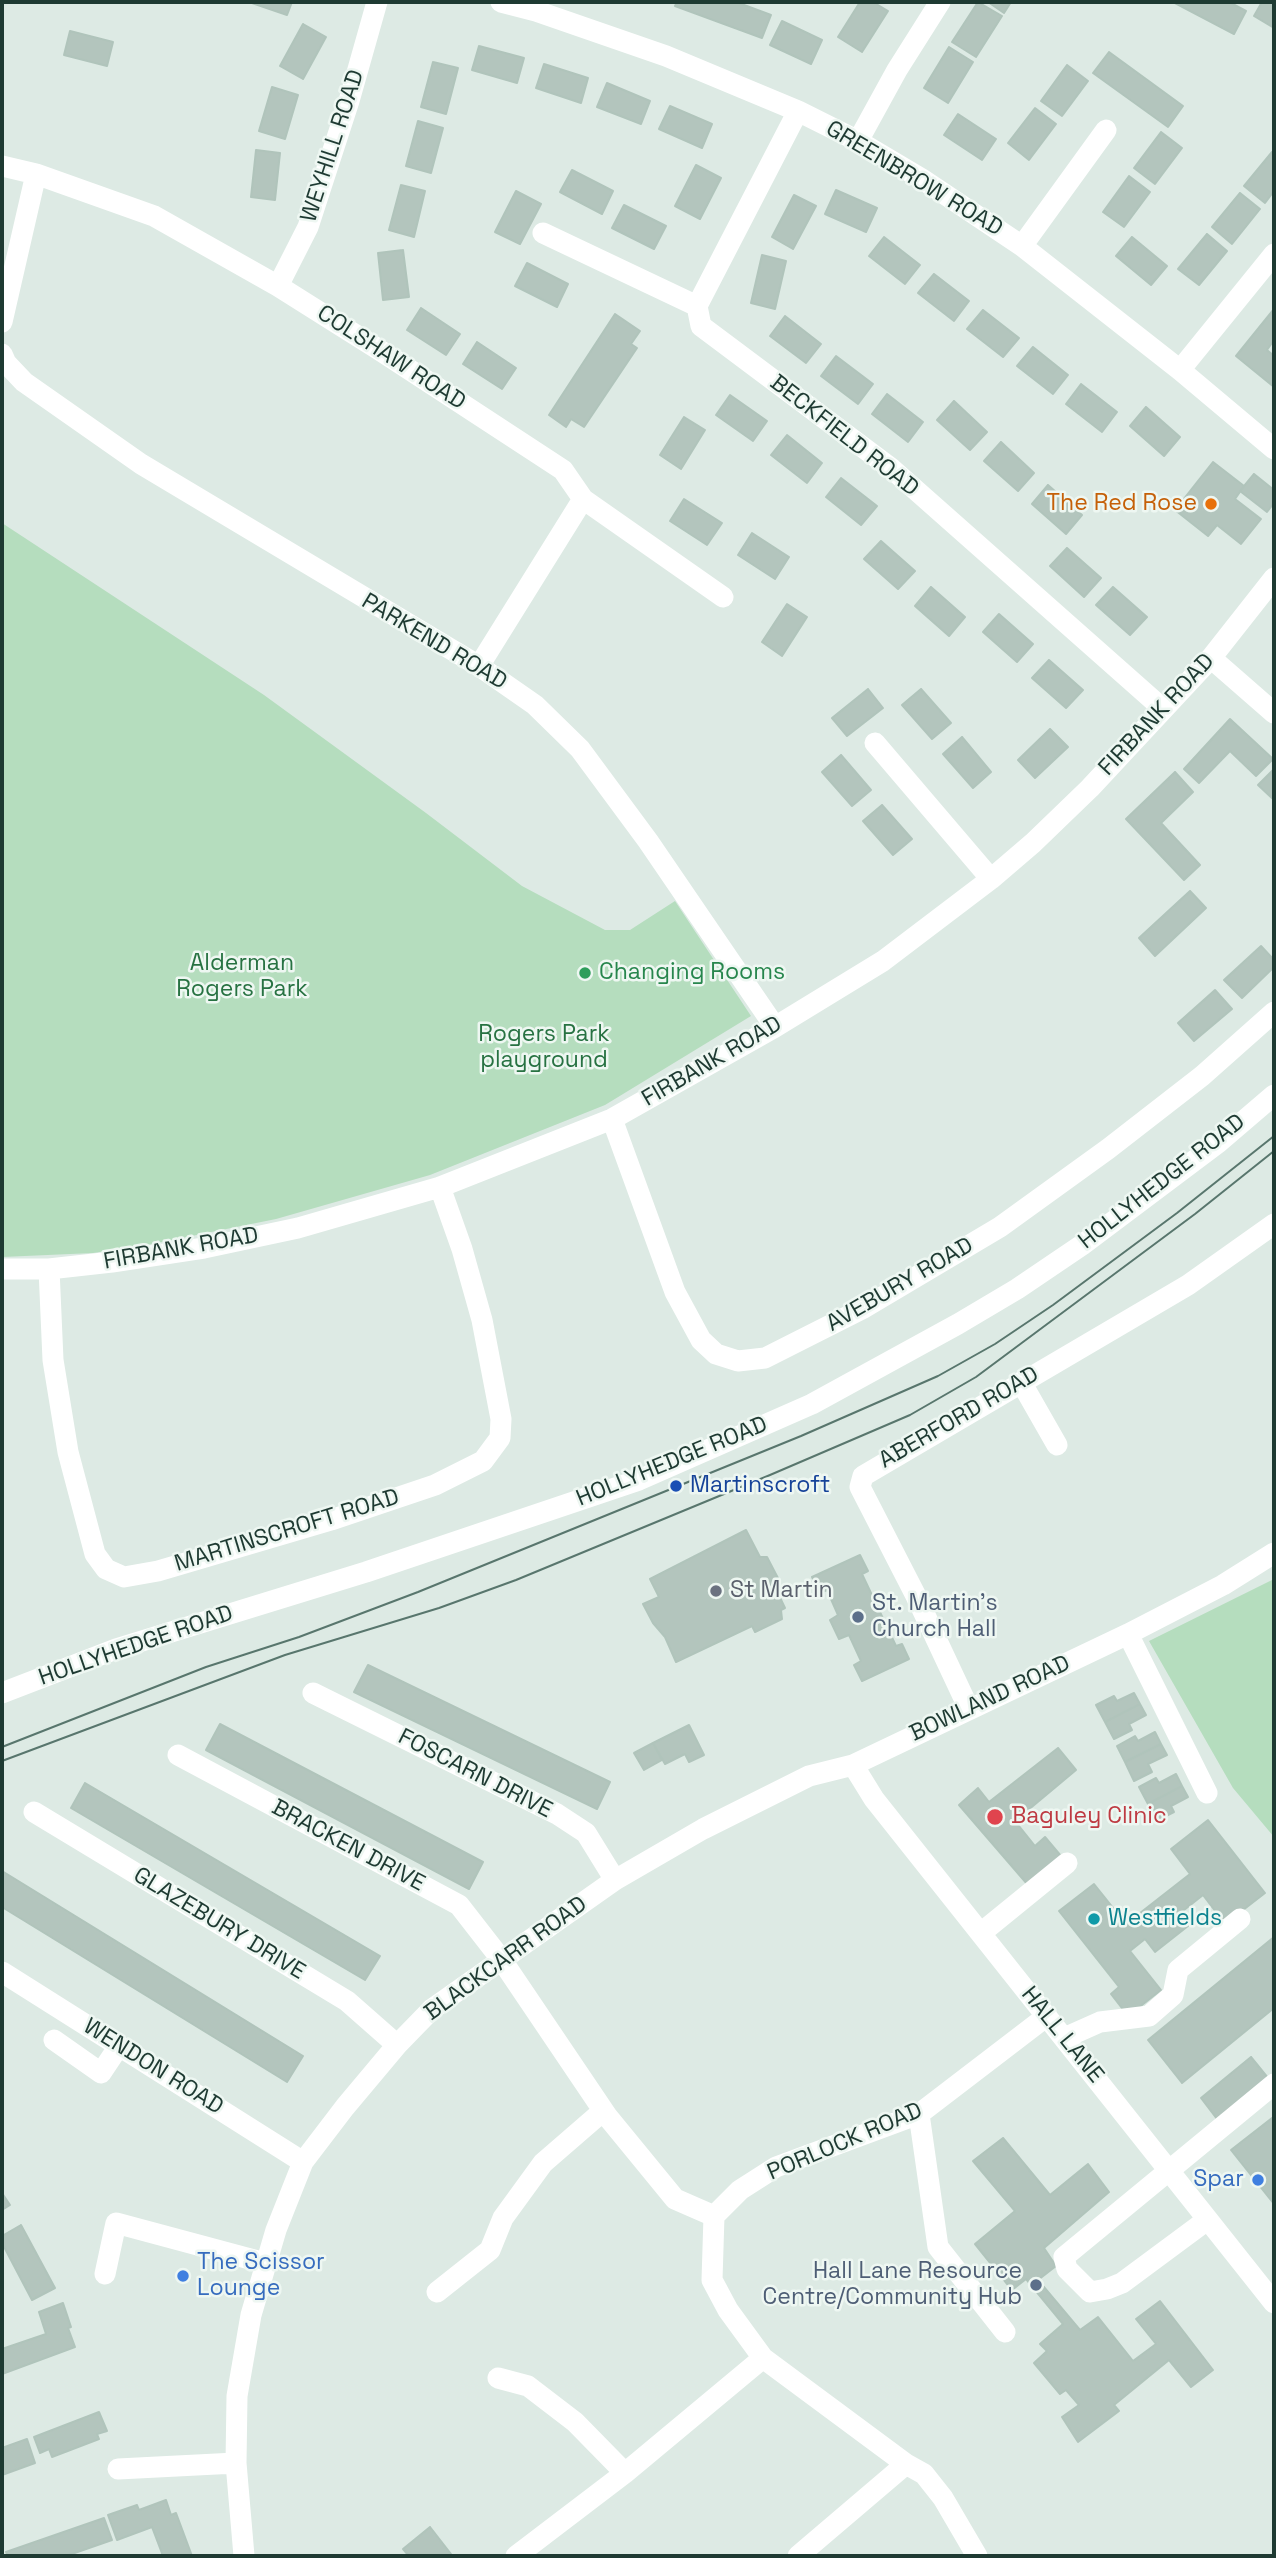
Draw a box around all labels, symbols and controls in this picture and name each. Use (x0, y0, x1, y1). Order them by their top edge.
street label: WEYHILL ROAD (295, 66, 371, 226)
street label: GREENBROW ROAD (821, 115, 1007, 243)
street label: COLSHAW ROAD (312, 300, 470, 416)
street label: BECKFIELD ROAD (764, 369, 924, 503)
place label: The Red Rose (1047, 490, 1197, 518)
marker: The Red Rose (1203, 496, 1219, 512)
street label: PARKEND ROAD (356, 588, 512, 696)
street label: FIRBANK ROAD (1093, 648, 1221, 782)
park label: Alderman Rogers Park (176, 950, 308, 1004)
place label: Changing Rooms (599, 959, 785, 987)
marker: Changing Rooms (577, 965, 593, 981)
street label: FIRBANK ROAD (637, 1011, 787, 1113)
park label: Rogers Park playground (478, 1021, 610, 1075)
street label: HOLLYHEDGE ROAD (1073, 1108, 1251, 1256)
street label: FIRBANK ROAD (101, 1222, 261, 1276)
street label: AVEBURY ROAD (822, 1232, 978, 1338)
street label: ABERFORD ROAD (874, 1361, 1044, 1475)
street label: HOLLYHEDGE ROAD (572, 1411, 772, 1513)
place label: Martinscroft (690, 1472, 830, 1500)
marker: Martinscroft (668, 1478, 684, 1494)
street label: MARTINSCROFT ROAD (172, 1484, 402, 1578)
place label: St Martin (730, 1577, 833, 1605)
marker: St Martin (708, 1583, 724, 1599)
place label: St. Martin's Church Hall (872, 1590, 998, 1644)
street label: HOLLYHEDGE ROAD (35, 1600, 237, 1692)
marker: St. Martin's Church Hall (850, 1609, 866, 1625)
street label: BOWLAND ROAD (906, 1650, 1074, 1748)
street label: FOSCARN DRIVE (393, 1723, 557, 1825)
street label: BRACKEN DRIVE (267, 1794, 429, 1898)
place label: Baguley Clinic (1011, 1803, 1167, 1831)
marker: Baguley Clinic (985, 1807, 1005, 1827)
street label: GLAZEBURY DRIVE (128, 1862, 310, 1986)
street label: BLACKCARR ROAD (420, 1891, 592, 2027)
place label: Westfields (1108, 1905, 1222, 1933)
marker: Westfields (1086, 1911, 1102, 1927)
street label: HALL LANE (1015, 1981, 1109, 2089)
street label: WENDON ROAD (78, 2013, 228, 2121)
street label: PORLOCK ROAD (764, 2097, 926, 2187)
place label: Spar (1193, 2166, 1244, 2194)
marker: Spar (1250, 2172, 1266, 2188)
place label: The Scissor Lounge (197, 2249, 325, 2303)
place label: Hall Lane Resource Centre/Community Hub (763, 2258, 1022, 2312)
marker: The Scissor Lounge (175, 2268, 191, 2284)
marker: Hall Lane Resource Centre/Community Hub (1028, 2277, 1044, 2293)

